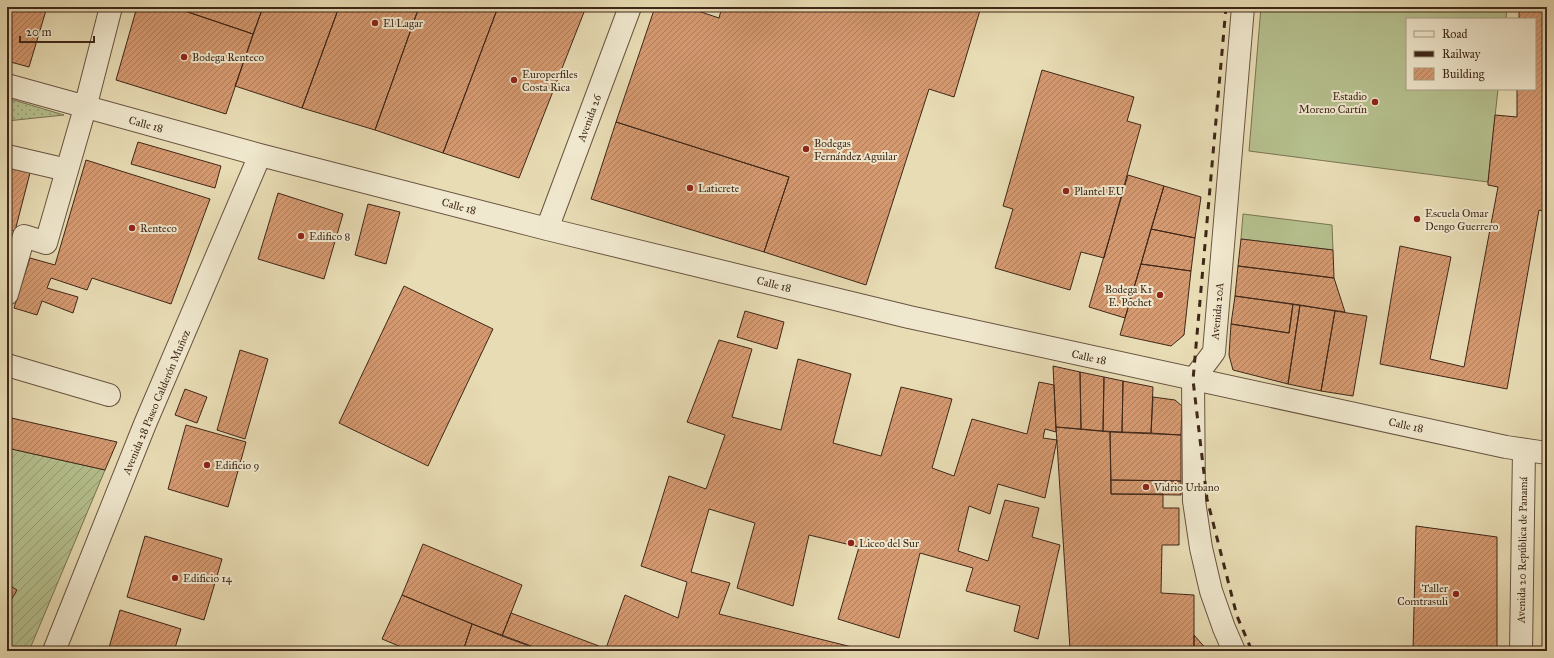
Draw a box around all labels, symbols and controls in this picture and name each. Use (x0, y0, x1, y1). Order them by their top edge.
place label: El Lagar (383, 17, 424, 30)
scale bar (20, 18, 94, 44)
marker: El Lagar (370, 18, 380, 28)
legend (1406, 18, 1536, 90)
text: 20 m (26, 25, 52, 39)
text: Road (1442, 27, 1468, 41)
text: Railway (1442, 47, 1481, 61)
place label: Bodega Renteco (192, 51, 264, 64)
marker: Bodega Renteco (179, 52, 189, 62)
text: Building (1442, 67, 1485, 82)
place label: Europerfiles Costa Rica (522, 68, 578, 94)
marker: Europerfiles Costa Rica (509, 75, 519, 85)
place label: Estadio Moreno Cartín (1298, 90, 1367, 116)
street label: Avenida 26 (575, 92, 604, 144)
marker: Estadio Moreno Cartín (1370, 97, 1380, 107)
street label: Calle 18 (127, 114, 165, 135)
place label: Bodegas Fernández Aguilar (814, 137, 898, 163)
marker: Bodegas Fernández Aguilar (801, 144, 811, 154)
place label: Laticrete (698, 182, 740, 195)
marker: Laticrete (685, 183, 695, 193)
place label: Plantel EU (1074, 185, 1124, 198)
marker: Plantel EU (1061, 186, 1071, 196)
street label: Calle 18 (440, 196, 478, 217)
place label: Escuela Omar Dengo Guerrero (1425, 207, 1499, 233)
marker: Escuela Omar Dengo Guerrero (1412, 214, 1422, 224)
place label: Renteco (140, 222, 177, 235)
marker: Renteco (127, 223, 137, 233)
place label: Edifico 8 (309, 230, 350, 243)
marker: Edifico 8 (296, 231, 306, 241)
street label: Calle 18 (755, 274, 793, 295)
street label: Avenida 20A (1208, 281, 1227, 341)
place label: Bodega K1 E. Pochet (1105, 283, 1152, 309)
marker: Bodega K1 E. Pochet (1155, 290, 1165, 300)
street label: Avenida 28 Paseo Calderón Muñoz (120, 328, 193, 478)
street label: Calle 18 (1070, 347, 1108, 368)
street label: Calle 18 (1387, 415, 1425, 436)
place label: Edificio 9 (215, 459, 259, 472)
marker: Edificio 9 (202, 460, 212, 470)
street label: Avenida 20 República de Panamá (1515, 476, 1530, 624)
place label: Vidrio Urbano (1153, 481, 1220, 494)
marker: Vidrio Urbano (1141, 482, 1151, 492)
place label: Liceo del Sur (859, 537, 920, 550)
marker: Liceo del Sur (846, 538, 856, 548)
place label: Edificio 14 (183, 572, 233, 585)
marker: Edificio 14 (170, 573, 180, 583)
place label: Taller Comtrasuli (1397, 582, 1449, 608)
marker: Taller Comtrasuli (1451, 589, 1461, 599)

